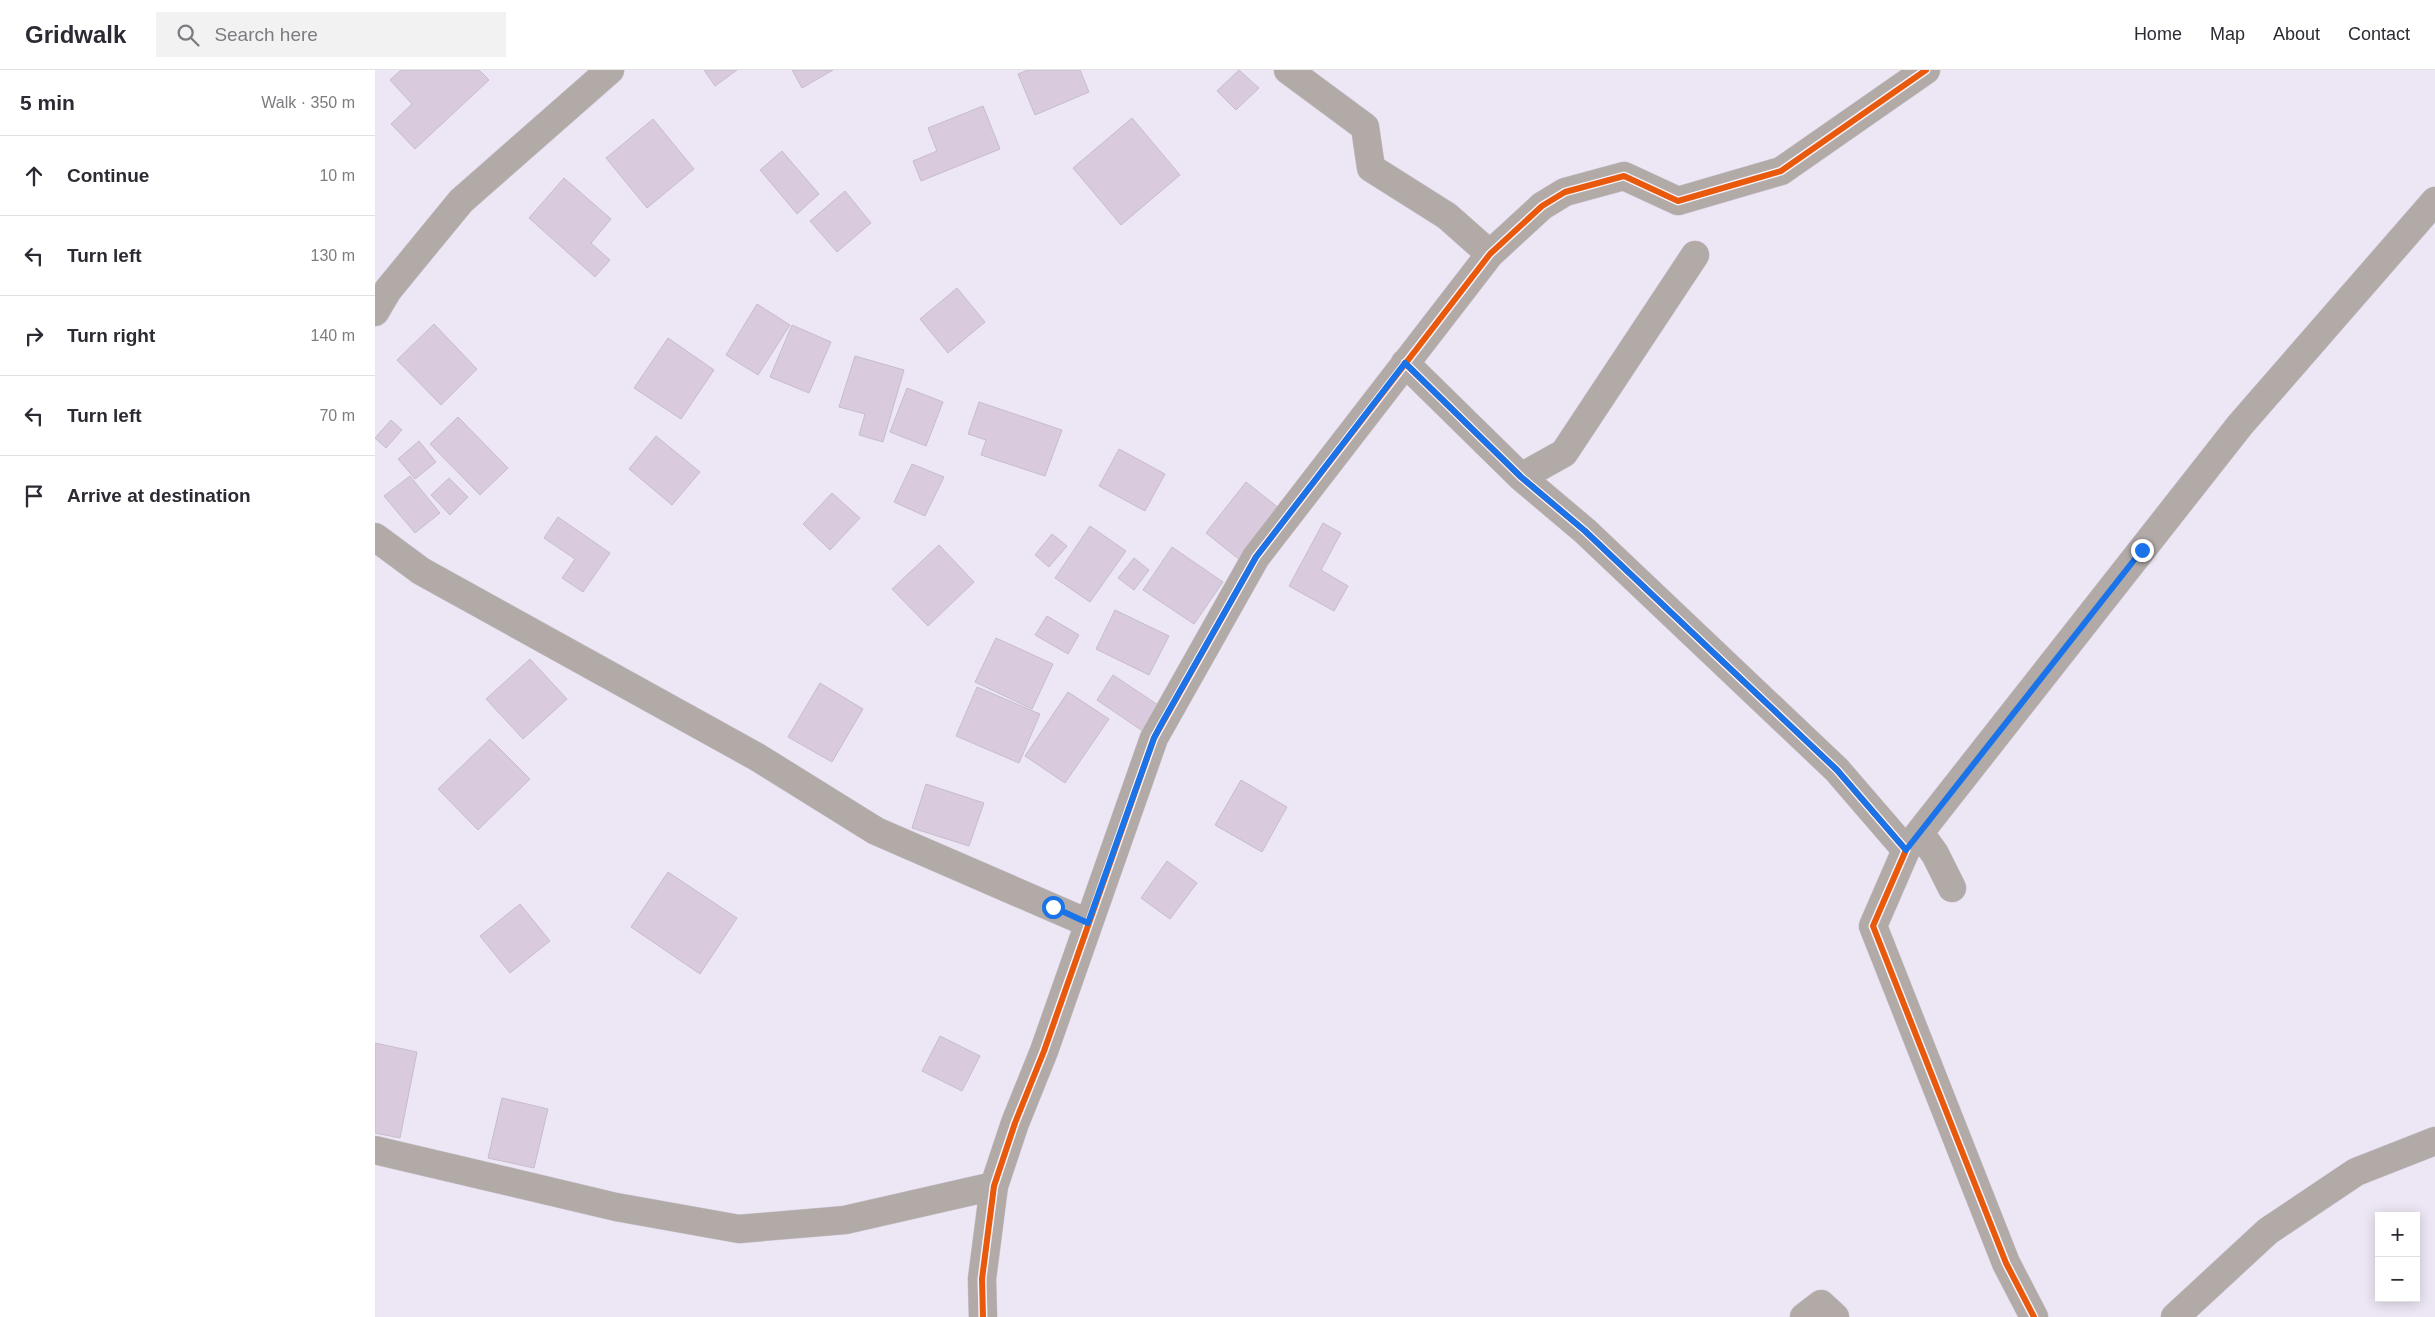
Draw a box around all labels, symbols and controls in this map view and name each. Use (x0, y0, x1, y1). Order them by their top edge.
search box (156, 12, 506, 57)
text: Gridwalk (25, 21, 126, 48)
icon: search (174, 21, 202, 49)
text: Search here (214, 24, 318, 45)
text: Home (2134, 24, 2182, 44)
text: Map (2210, 24, 2245, 44)
text: About (2273, 24, 2320, 44)
text: Contact (2348, 24, 2410, 44)
text: 5 min (20, 91, 75, 114)
text: Walk · 350 m (261, 94, 355, 111)
icon: ahead (20, 162, 48, 190)
text: Continue (67, 165, 149, 186)
text: 10 m (319, 167, 355, 184)
icon: left (20, 242, 48, 270)
text: Turn left (67, 245, 142, 266)
text: 130 m (311, 247, 355, 264)
icon: right (20, 322, 48, 350)
text: Turn right (67, 325, 155, 346)
text: 140 m (311, 327, 355, 344)
icon: left (20, 402, 48, 430)
text: Turn left (67, 405, 142, 426)
text: 70 m (319, 407, 355, 424)
icon: arrive (20, 482, 48, 510)
text: Arrive at destination (67, 485, 251, 506)
route end (2131, 539, 2154, 562)
route start (1042, 896, 1065, 919)
map controls (2375, 1212, 2420, 1302)
button: + (2375, 1212, 2420, 1257)
button: − (2375, 1257, 2420, 1302)

